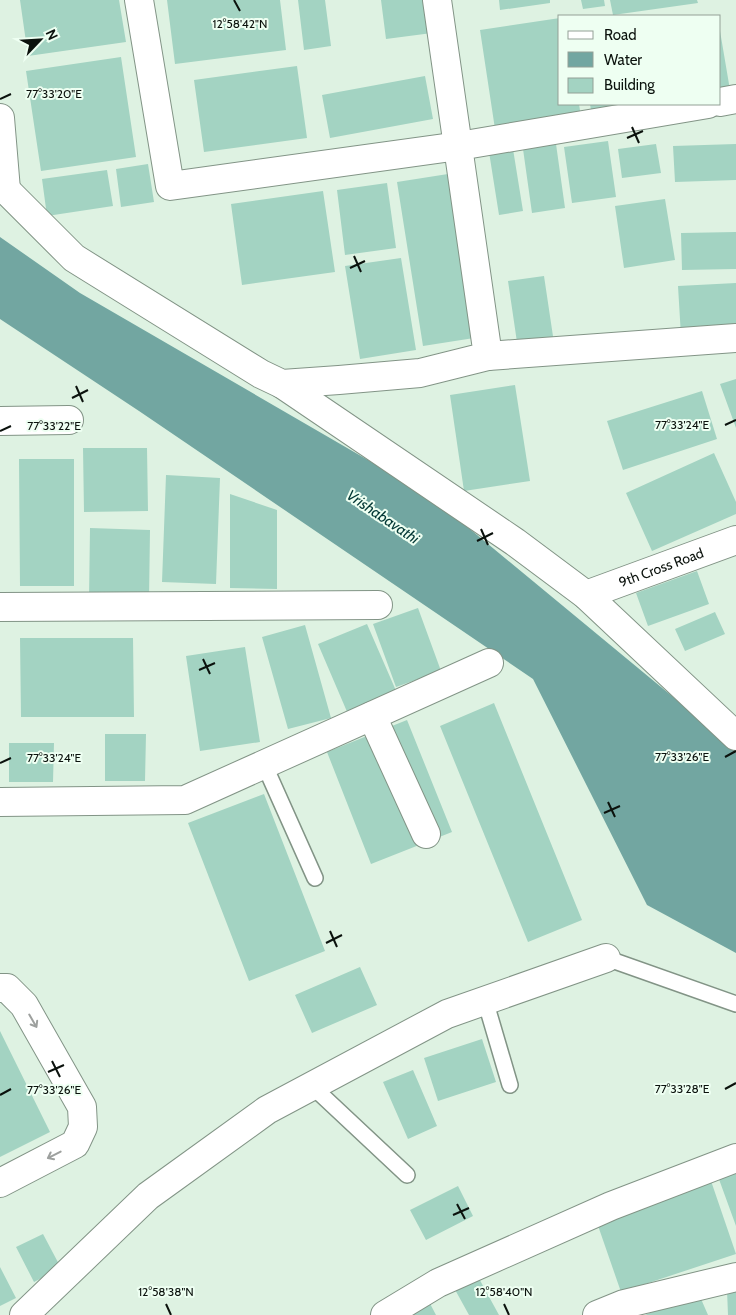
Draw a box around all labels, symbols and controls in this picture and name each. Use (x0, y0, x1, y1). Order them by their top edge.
north arrow (15, 15, 65, 65)
legend (558, 15, 721, 105)
text: 12°58'42"N (213, 16, 267, 31)
text: N (42, 26, 62, 43)
text: Road (604, 26, 637, 44)
text: Water (604, 51, 642, 69)
text: Building (604, 76, 655, 94)
text: 77°33'20"E (26, 86, 82, 101)
text: 77°33'24"E (655, 417, 709, 432)
text: 77°33'22"E (27, 418, 81, 433)
water label: Vrishabavathi (343, 486, 423, 548)
street label: 9th Cross Road (616, 544, 706, 591)
text: 77°33'26"E (655, 749, 709, 764)
text: 77°33'24"E (27, 750, 81, 765)
one-way arrow (28, 1013, 38, 1027)
text: 77°33'28"E (655, 1081, 710, 1096)
text: 77°33'26"E (27, 1082, 81, 1097)
one-way arrow (46, 1150, 61, 1160)
text: 12°58'38"N (138, 1284, 194, 1299)
text: 12°58'40"N (476, 1284, 532, 1299)

